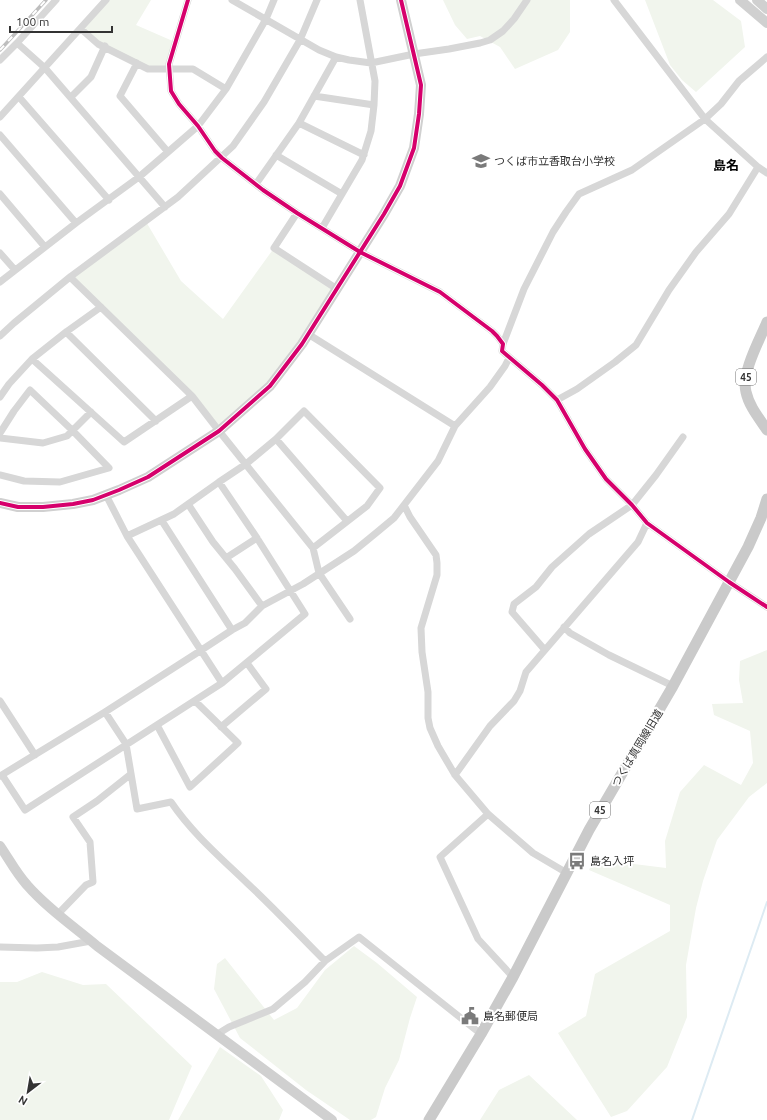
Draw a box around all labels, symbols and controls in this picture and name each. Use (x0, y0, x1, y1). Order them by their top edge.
scale bar (10, 8, 112, 34)
text: 100 m (16, 15, 49, 28)
school or university icon: つくば市立香取台小学校 (471, 151, 491, 171)
place label: つくば市立香取台小学校 (494, 155, 615, 167)
district label: 島名 (713, 158, 739, 172)
road number: 45 (736, 369, 756, 385)
street label: つくば真岡線旧道 (609, 707, 665, 789)
road number: 45 (590, 802, 610, 818)
bus stop icon: 島名入坪 (567, 851, 587, 871)
place label: 島名入坪 (590, 855, 634, 867)
public building icon: 島名郵便局 (460, 1006, 480, 1026)
place label: 島名郵便局 (483, 1010, 538, 1022)
north arrow (8, 1072, 48, 1112)
text: N (16, 1093, 29, 1108)

